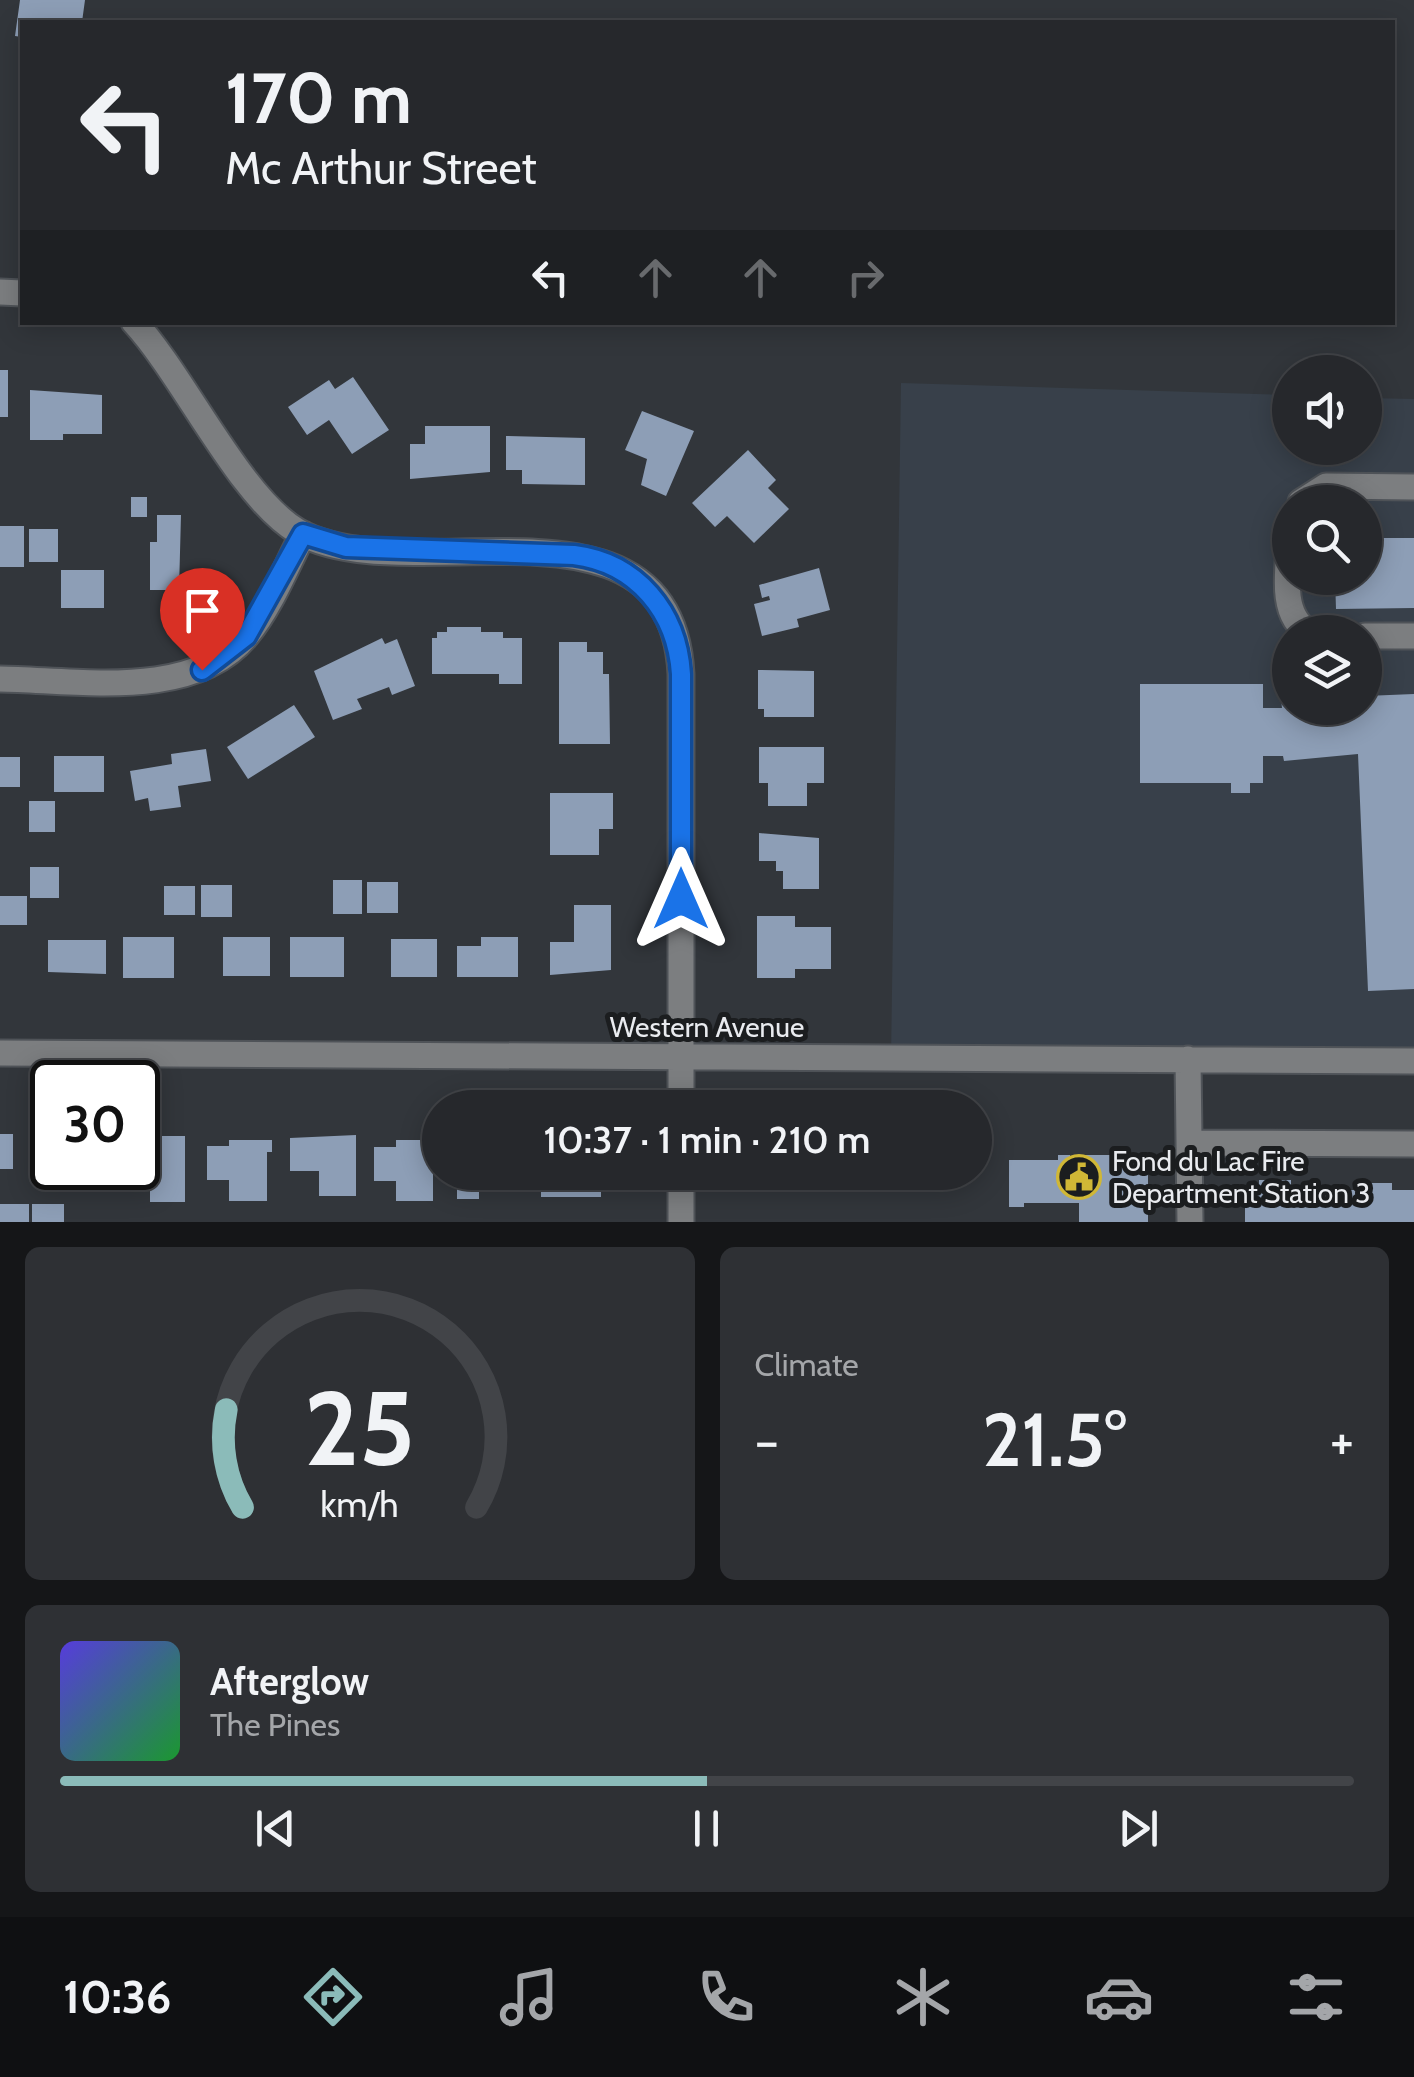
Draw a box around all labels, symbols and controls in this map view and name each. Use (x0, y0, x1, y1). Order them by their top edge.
text: 170 m (225, 55, 412, 141)
icon: left (60, 60, 190, 190)
text: Mc Arthur Street (225, 141, 537, 195)
icon: left (523, 250, 578, 305)
icon: ahead (628, 250, 683, 305)
icon: ahead (733, 250, 788, 305)
icon: right (838, 250, 893, 305)
map controls (1272, 355, 1382, 725)
button: sound (1272, 355, 1382, 465)
button: search (1272, 485, 1382, 595)
pin (160, 568, 245, 671)
icon: arrive (175, 583, 230, 638)
button: layers (1272, 615, 1382, 725)
position arrow (629, 847, 733, 951)
street label: Western Avenue (610, 1010, 804, 1044)
speed limit sign: 30 (30, 1060, 160, 1190)
text: 10:37 · 1 min · 210 m (544, 1116, 870, 1163)
place label: Fond du Lac Fire Department Station 3 (1112, 1144, 1370, 1210)
public building icon: Fond du Lac Fire Department Station 3 (1056, 1154, 1102, 1200)
text: Climate (755, 1345, 859, 1384)
text: 25 (304, 1365, 415, 1491)
text: 21.5° (982, 1394, 1126, 1485)
text: − (755, 1407, 779, 1474)
text: + (1330, 1407, 1354, 1474)
text: km/h (321, 1483, 399, 1526)
text: Afterglow (210, 1658, 369, 1705)
text: The Pines (210, 1705, 340, 1744)
icon: previous (248, 1801, 303, 1856)
icon: pause (679, 1801, 734, 1856)
icon: next (1111, 1801, 1166, 1856)
icon: directions (298, 1962, 368, 2032)
icon: music (494, 1962, 564, 2032)
icon: phone (691, 1962, 761, 2032)
icon: climate (888, 1962, 958, 2032)
icon: car (1084, 1962, 1154, 2032)
icon: filters (1281, 1962, 1351, 2032)
text: 10:36 (63, 1970, 171, 2024)

